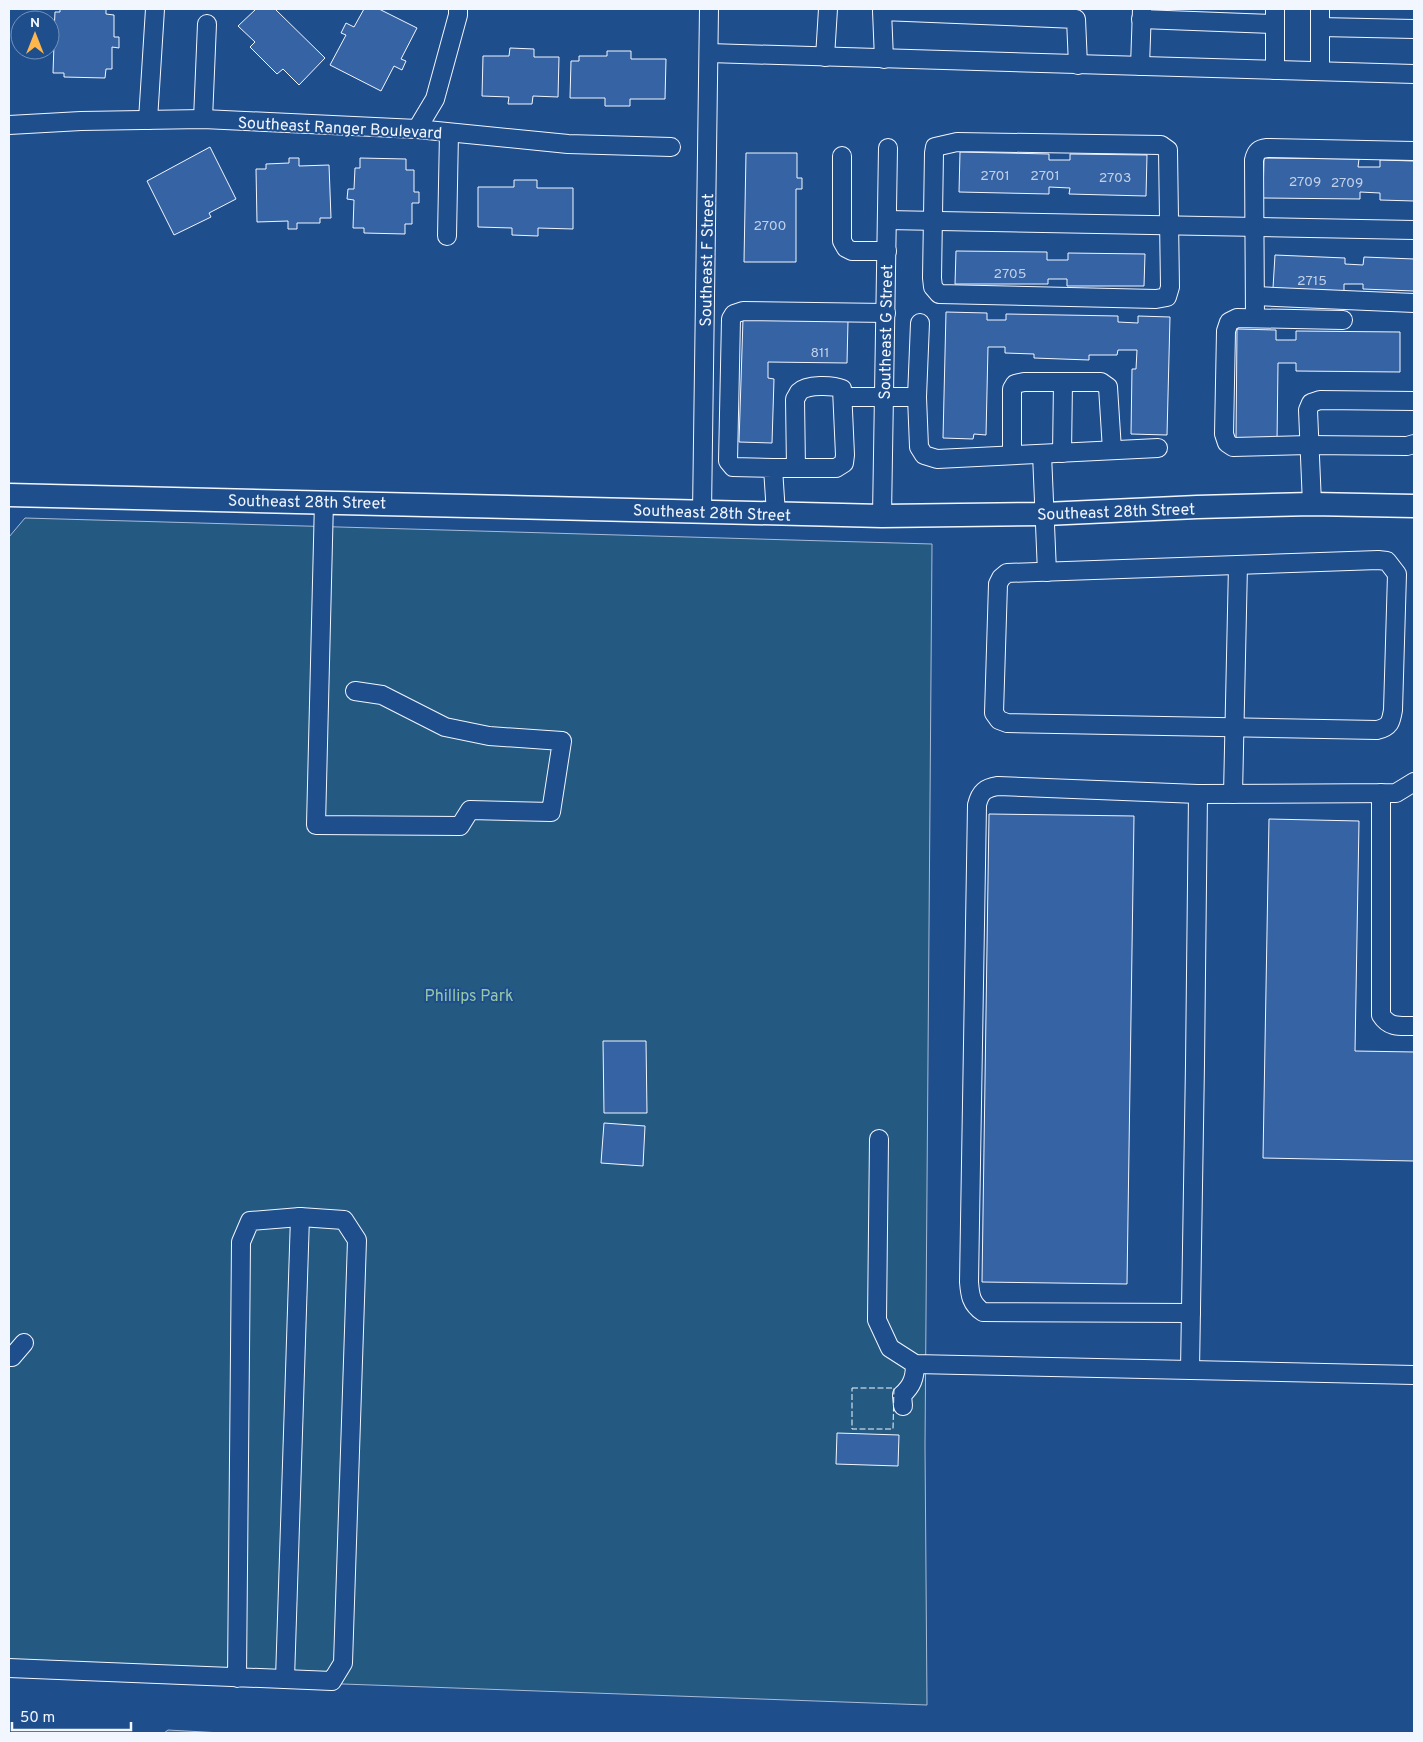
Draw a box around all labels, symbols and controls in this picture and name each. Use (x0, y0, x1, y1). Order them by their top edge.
north arrow (10, 10, 60, 60)
text: N (30, 15, 40, 32)
street label: Southeast Ranger Boulevard (237, 114, 443, 144)
house number: 2701 (980, 168, 1010, 185)
house number: 2701 (1030, 168, 1060, 185)
house number: 2703 (1099, 170, 1131, 187)
house number: 2709 (1289, 174, 1321, 191)
house number: 2709 (1331, 175, 1363, 192)
street label: Southeast F Street (697, 193, 719, 327)
house number: 2700 (753, 218, 787, 235)
street label: Southeast G Street (876, 264, 898, 400)
house number: 2705 (994, 266, 1027, 283)
house number: 2715 (1297, 273, 1327, 290)
house number: 811 (811, 345, 829, 362)
street label: Southeast 28th Street (228, 492, 386, 514)
street label: Southeast 28th Street (1037, 500, 1195, 526)
street label: Southeast 28th Street (633, 501, 791, 527)
park label: Phillips Park (425, 987, 513, 1007)
scale bar (12, 1700, 131, 1732)
text: 50 m (20, 1709, 55, 1728)

